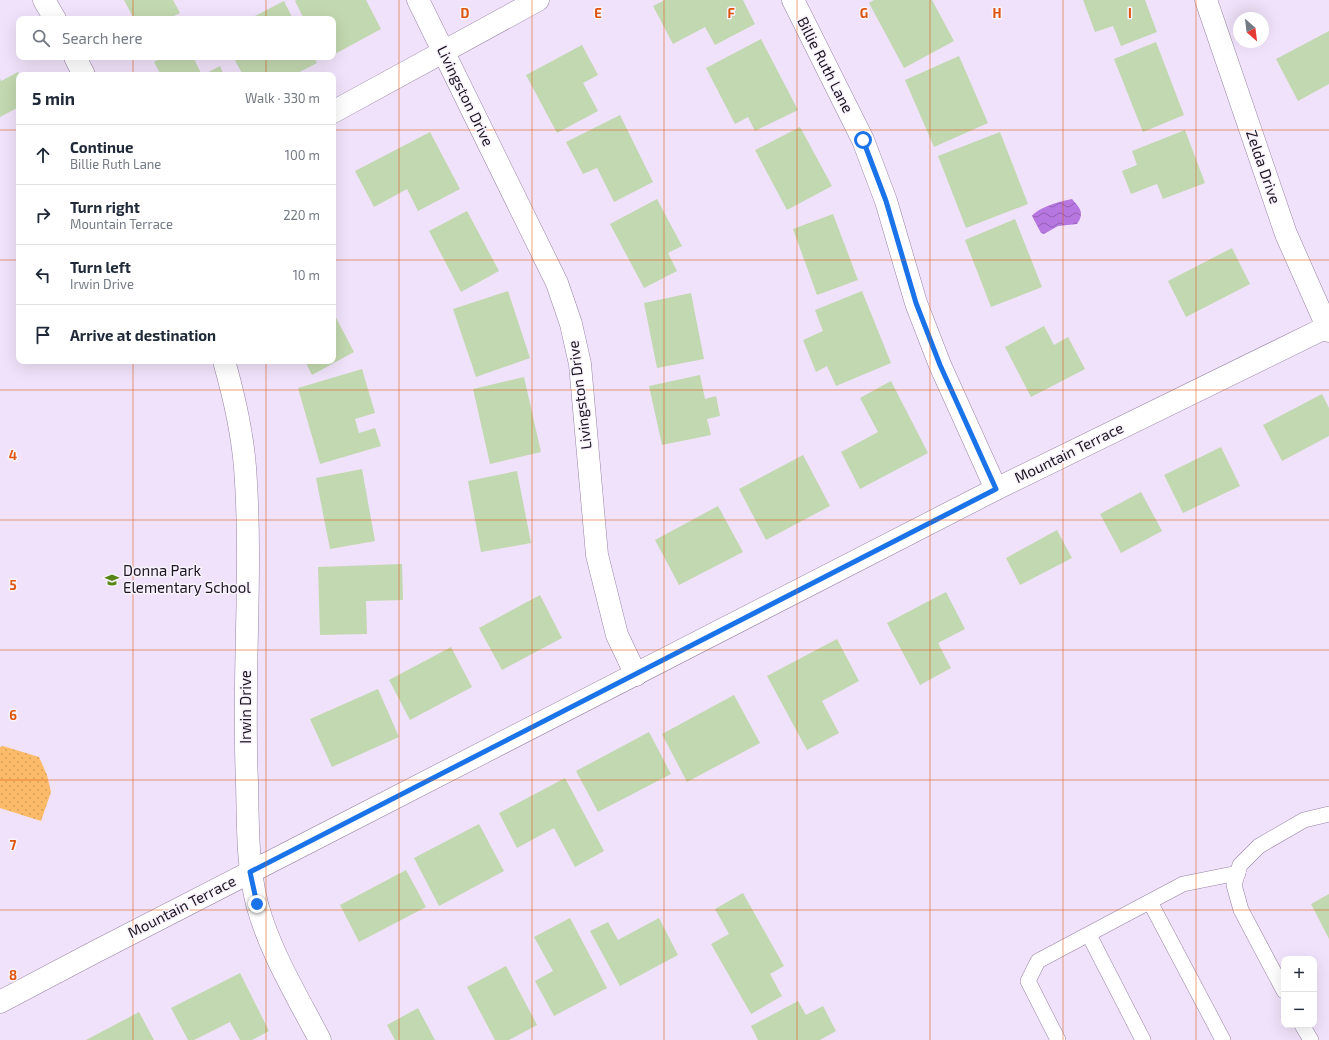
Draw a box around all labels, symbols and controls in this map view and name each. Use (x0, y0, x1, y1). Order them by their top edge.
text: D (461, 5, 470, 21)
text: E (594, 5, 602, 21)
text: F (727, 5, 735, 21)
text: G (860, 5, 868, 21)
text: H (993, 5, 1002, 21)
text: I (1128, 5, 1132, 21)
north arrow (1233, 12, 1269, 48)
street label: Billie Ruth Lane (794, 14, 858, 116)
search box (16, 16, 336, 60)
icon: search (30, 27, 52, 49)
text: Search here (62, 29, 143, 47)
street label: Livingston Drive (434, 42, 498, 149)
text: 5 min (32, 88, 75, 108)
text: Walk · 330 m (245, 90, 320, 106)
street label: Zelda Drive (1243, 127, 1285, 206)
route start (854, 131, 872, 149)
text: Continue (70, 138, 133, 156)
icon: ahead (32, 144, 54, 166)
text: 100 m (285, 147, 320, 163)
text: Billie Ruth Lane (70, 156, 161, 172)
text: Turn right (70, 198, 140, 216)
icon: right (32, 204, 54, 226)
text: 220 m (283, 207, 320, 223)
text: Mountain Terrace (70, 216, 173, 232)
text: Turn left (70, 258, 131, 276)
icon: left (32, 264, 54, 286)
text: 10 m (293, 267, 320, 283)
text: Irwin Drive (70, 276, 134, 292)
icon: arrive (32, 324, 54, 346)
text: Arrive at destination (70, 326, 216, 344)
street label: Livingston Drive (563, 340, 595, 451)
street label: Mountain Terrace (1011, 418, 1126, 486)
text: 4 (9, 447, 17, 463)
place label: Donna Park Elementary School (123, 561, 251, 596)
school or university icon: Donna Park Elementary School (104, 572, 120, 588)
text: 5 (9, 577, 17, 593)
street label: Irwin Drive (236, 670, 254, 744)
text: 6 (9, 707, 17, 723)
text: 7 (10, 837, 17, 853)
street label: Mountain Terrace (124, 871, 239, 941)
route end (248, 895, 266, 913)
map controls (1281, 956, 1317, 1028)
button: + (1281, 956, 1317, 992)
text: 8 (9, 967, 17, 983)
button: − (1281, 992, 1317, 1028)

